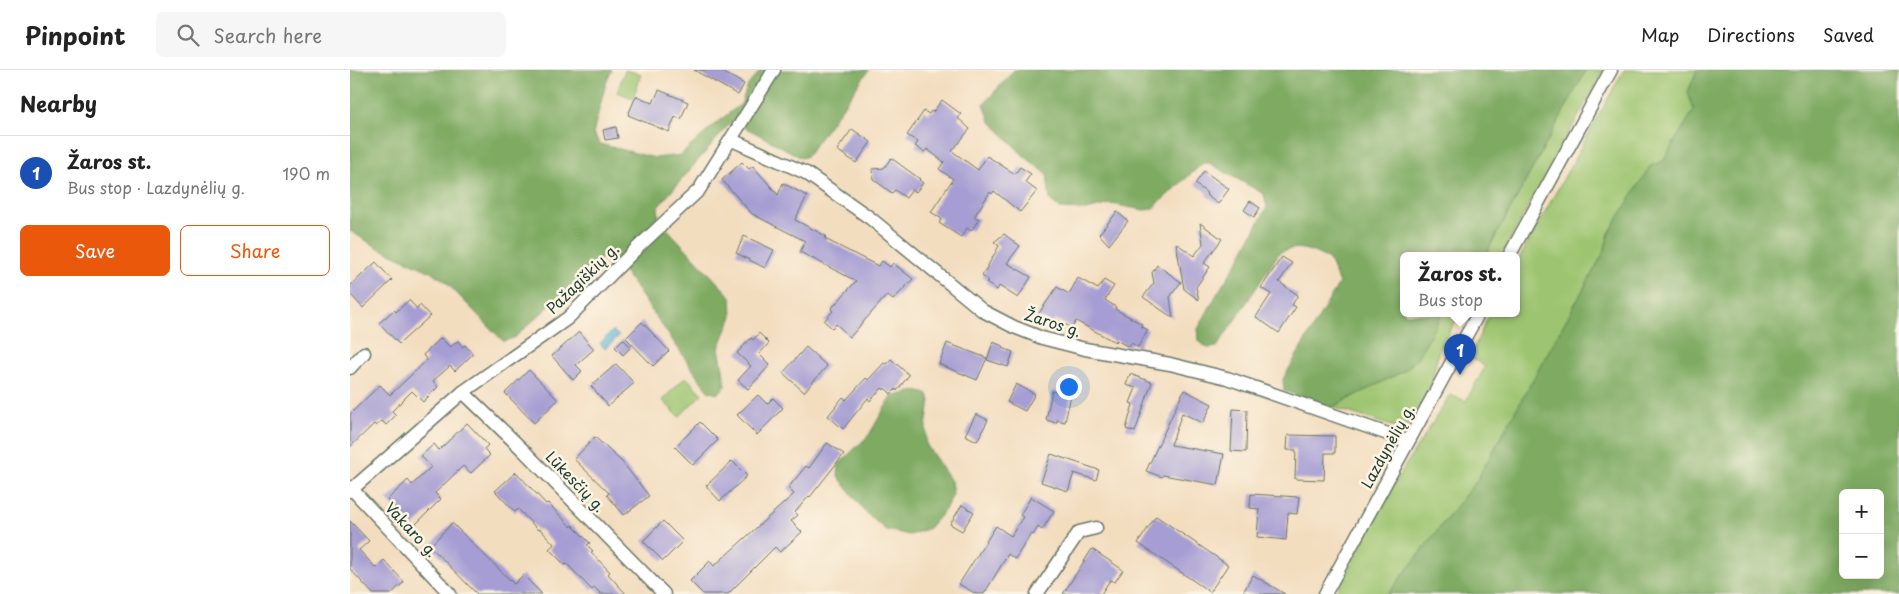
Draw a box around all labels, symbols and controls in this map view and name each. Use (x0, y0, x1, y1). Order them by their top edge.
search box (156, 12, 506, 57)
text: Pinpoint (25, 17, 126, 53)
icon: search (174, 21, 202, 49)
text: Search here (214, 21, 322, 49)
text: Map (1641, 21, 1679, 48)
text: Directions (1707, 21, 1795, 48)
text: Saved (1823, 21, 1874, 48)
text: Nearby (20, 87, 97, 119)
text: Žaros st. (67, 147, 151, 175)
text: 1 (32, 161, 40, 185)
text: 190 m (282, 161, 330, 185)
text: Bus stop · Lazdynėlių g. (67, 175, 245, 199)
button: Save (20, 225, 170, 276)
button: Share (180, 225, 330, 276)
street label: Pažagiškių g. (541, 237, 623, 319)
popup (1400, 252, 1520, 317)
text: Žaros st. (1418, 259, 1502, 287)
text: Bus stop (1418, 287, 1483, 311)
street label: Žaros g. (1022, 302, 1084, 342)
pin: 1 (1444, 334, 1476, 375)
your location (1056, 374, 1082, 400)
street label: Lazdynėlių g. (1354, 400, 1420, 492)
street label: Lūkesčių g. (541, 445, 611, 517)
map controls (1839, 489, 1884, 579)
button: + (1839, 489, 1884, 534)
street label: Vakaro g. (380, 496, 444, 562)
button: − (1839, 534, 1884, 579)

